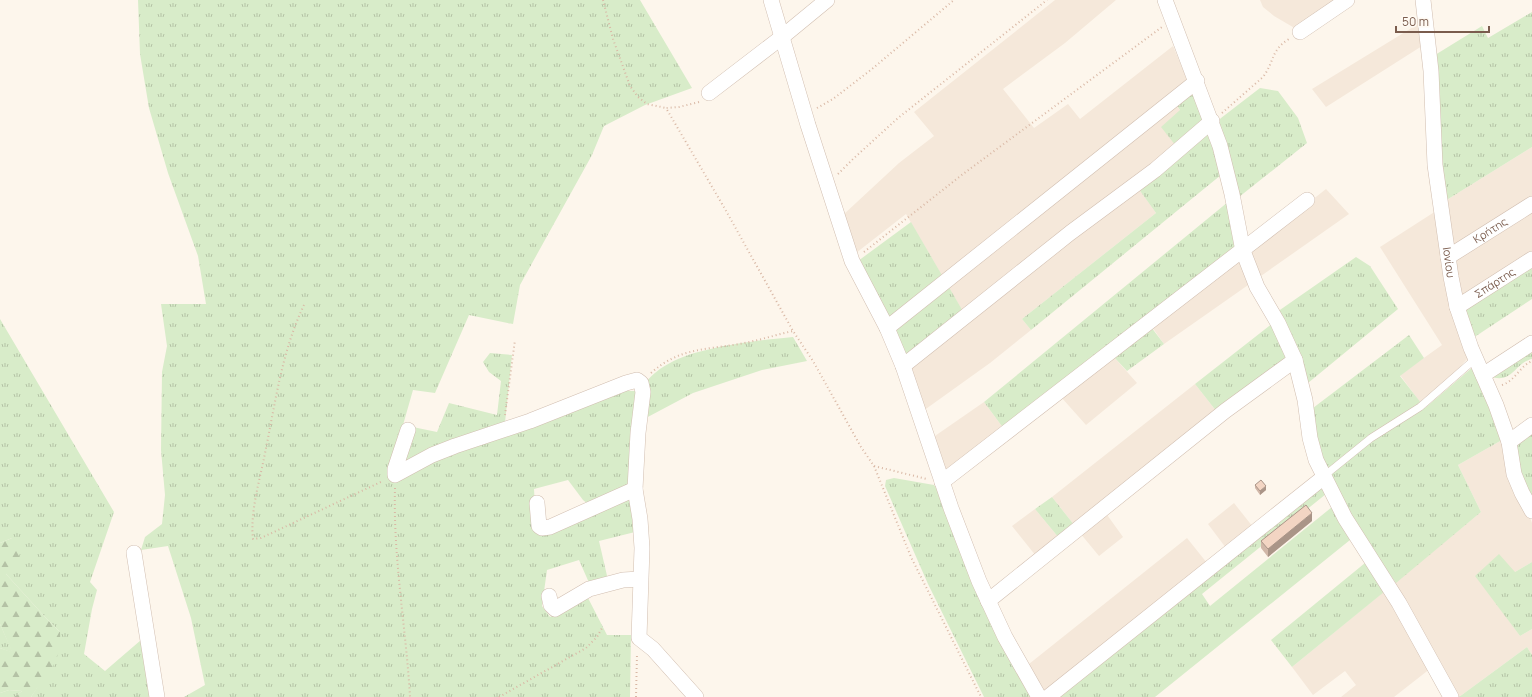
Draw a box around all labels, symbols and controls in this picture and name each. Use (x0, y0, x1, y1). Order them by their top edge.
scale bar (1396, 8, 1489, 34)
text: 50 m (1402, 13, 1429, 30)
street label: Κρήτης (1470, 213, 1510, 246)
street label: Ιονίου (1440, 246, 1459, 279)
street label: Σπάρτης (1471, 264, 1518, 301)

